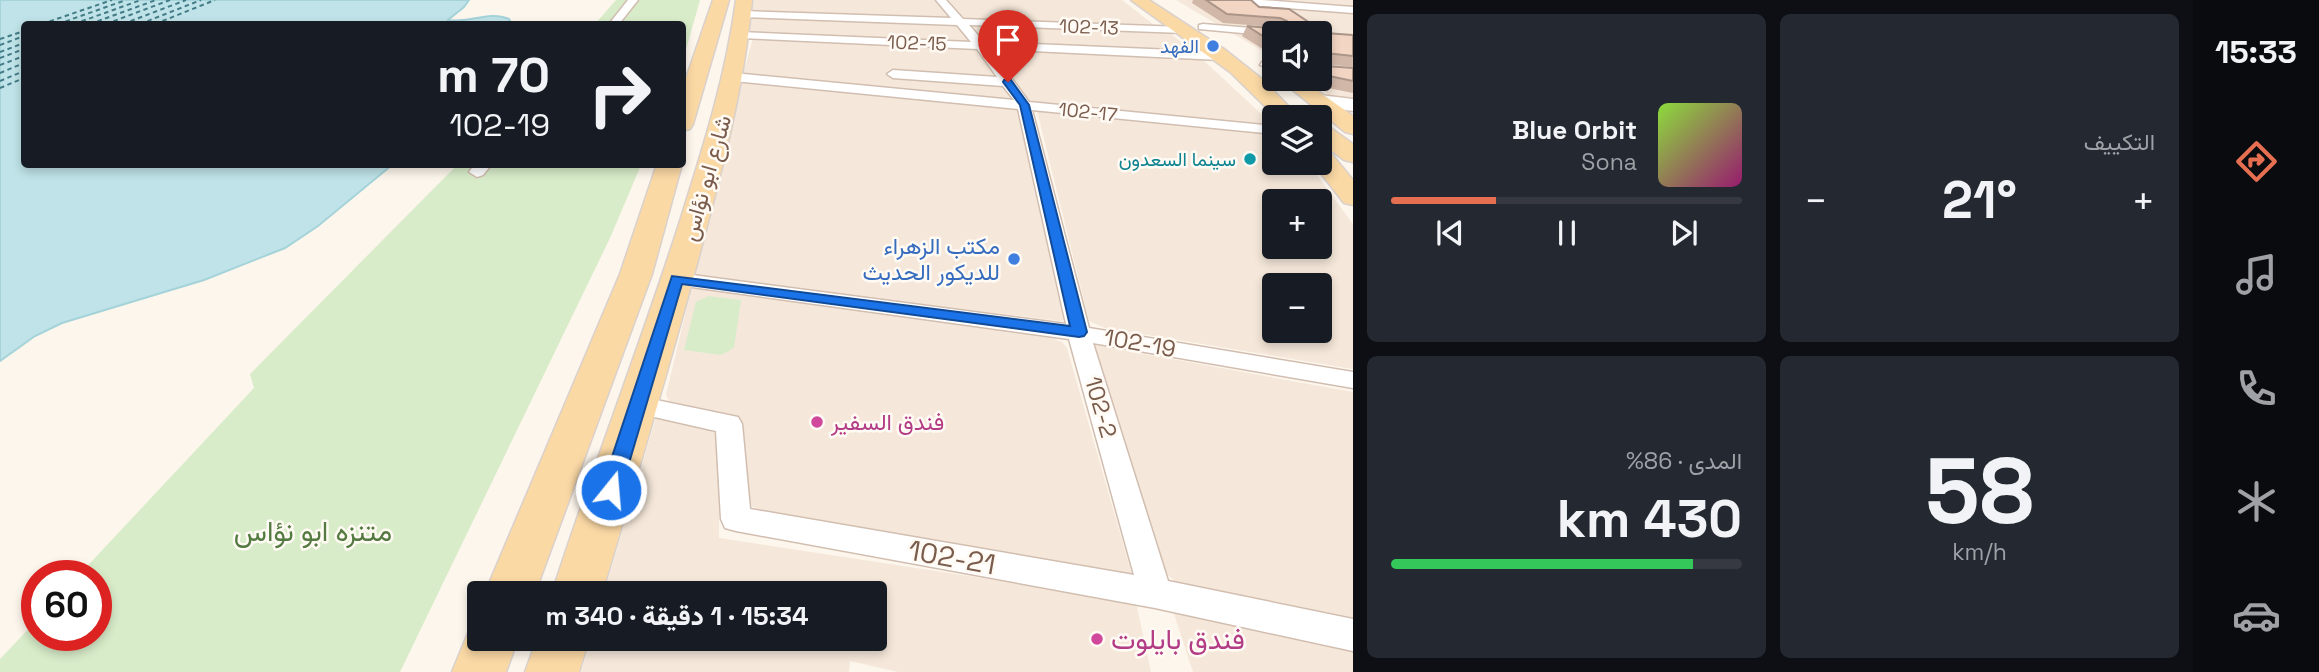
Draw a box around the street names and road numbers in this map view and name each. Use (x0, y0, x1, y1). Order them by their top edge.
street label: 102-13 (1059, 13, 1119, 41)
street label: 102-15 (887, 29, 947, 57)
street label: 102-17 (1057, 96, 1119, 128)
street label: شارع ابو نؤاس (674, 112, 739, 245)
street label: 102-19 (1102, 322, 1178, 364)
street label: 102-2 (1078, 373, 1124, 441)
street label: 102-21 (906, 532, 998, 582)

